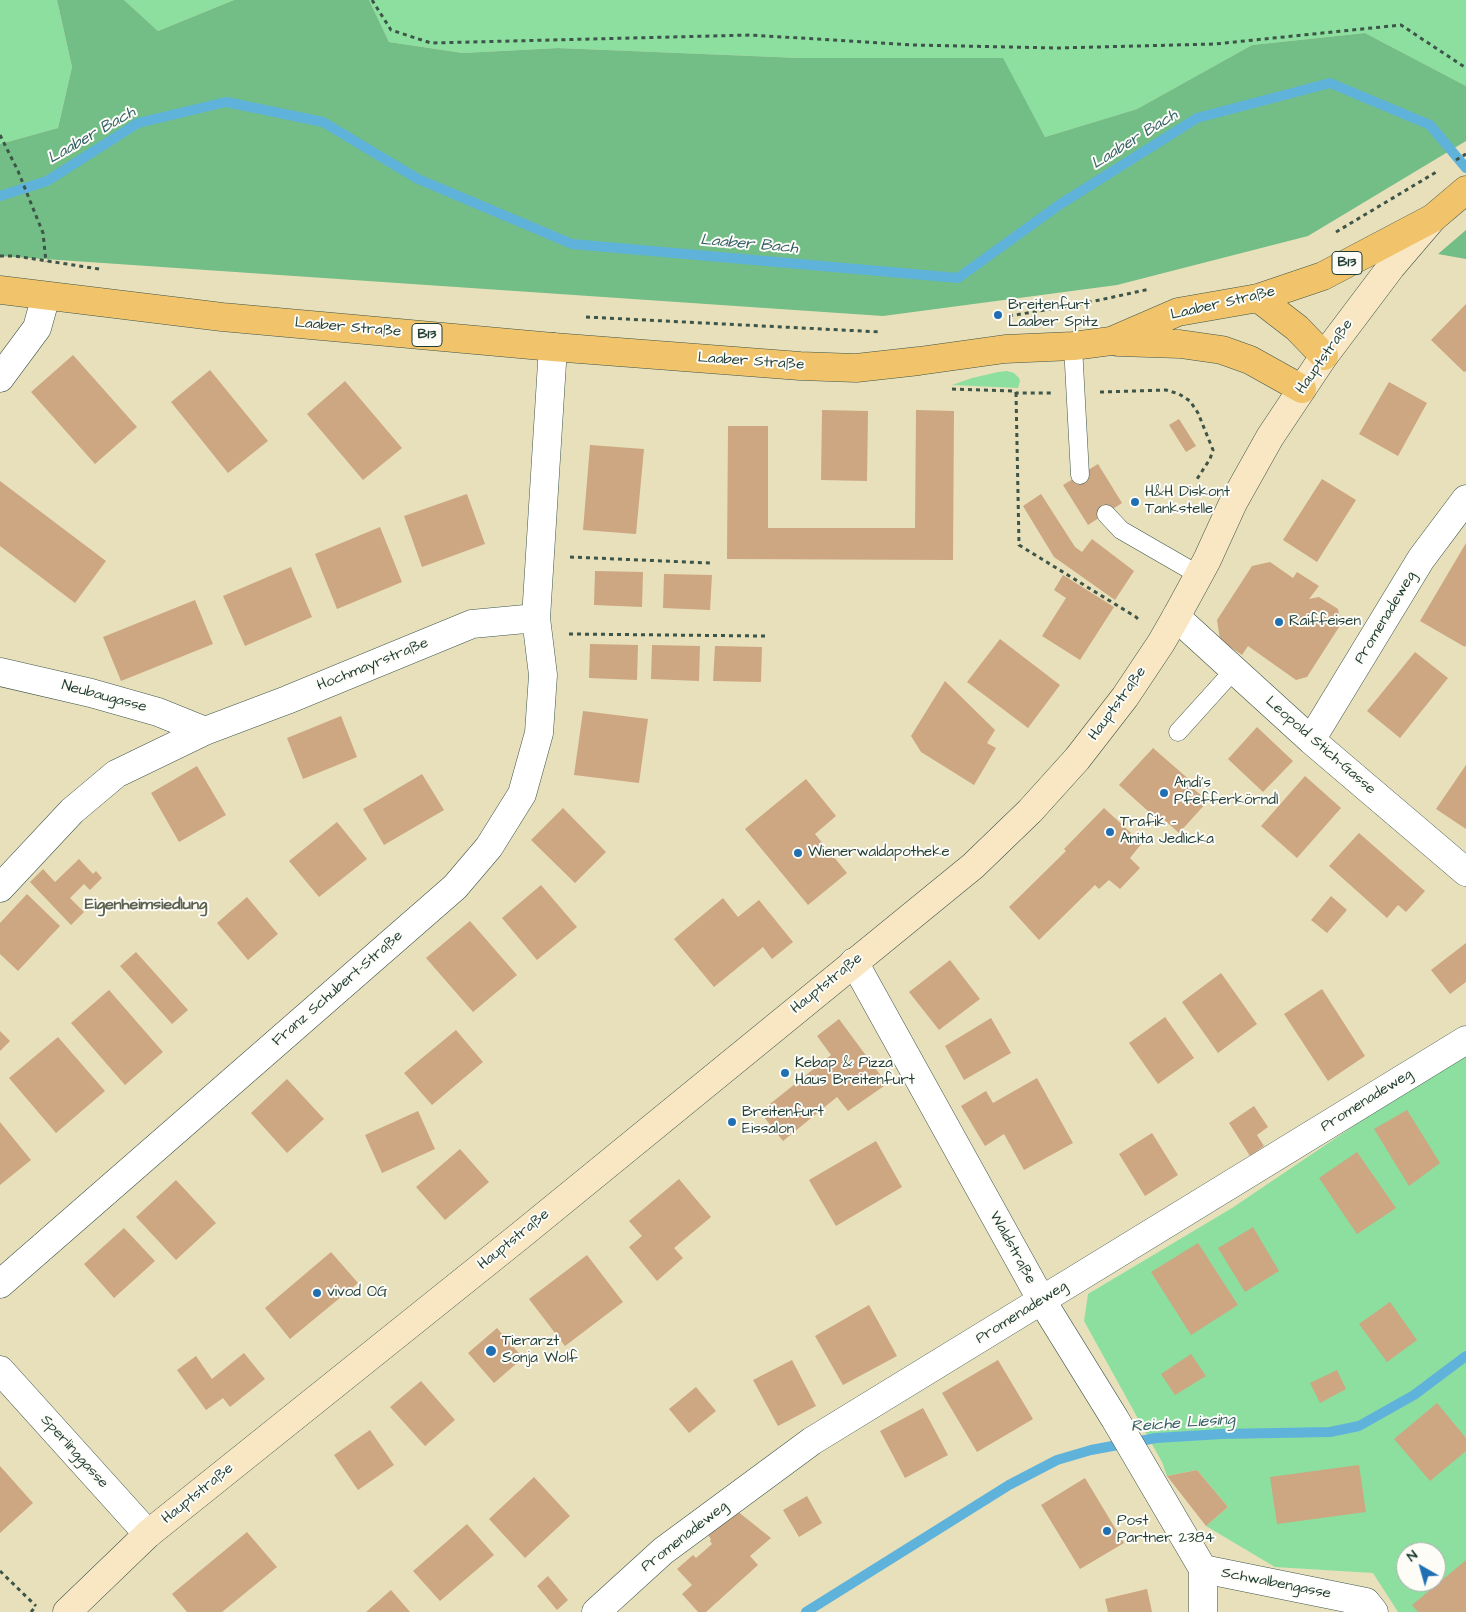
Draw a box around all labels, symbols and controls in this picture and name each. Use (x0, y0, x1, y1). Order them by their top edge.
water label: Laaber Bach (45, 103, 139, 169)
water label: Laaber Bach (1088, 106, 1182, 174)
water label: Laaber Bach (699, 231, 799, 259)
road number: B13 (1332, 252, 1362, 274)
street label: Laaber Straße (1169, 283, 1277, 325)
place label: Breitenfurt Laaber Spitz (1008, 297, 1098, 332)
marker: Breitenfurt Laaber Spitz (992, 309, 1004, 321)
street label: Laaber Straße (294, 314, 402, 342)
street label: Hauptstraße (1293, 316, 1357, 398)
road number: B13 (412, 324, 442, 346)
street label: Laaber Straße (697, 349, 805, 375)
place label: H&H Diskont Tankstelle (1145, 484, 1230, 519)
marker: H&H Diskont Tankstelle (1129, 496, 1141, 508)
street label: Promenadeweg (1351, 568, 1421, 668)
place label: Raiffeisen (1289, 613, 1361, 631)
marker: Raiffeisen (1273, 616, 1285, 628)
street label: Hochmayrstraße (315, 634, 431, 696)
street label: Hauptstraße (1085, 664, 1151, 744)
street label: Neubaugasse (59, 677, 149, 717)
street label: Leopold Stich-Gasse (1261, 693, 1379, 799)
place label: Andi's Pfefferkörndl (1174, 775, 1278, 810)
marker: Andi's Pfefferkörndl (1158, 787, 1170, 799)
place label: Trafik - Anita Jedlicka (1120, 814, 1214, 849)
marker: Trafik - Anita Jedlicka (1104, 826, 1116, 838)
place label: Wienerwaldapotheke (808, 844, 950, 862)
marker: Wienerwaldapotheke (792, 847, 804, 859)
district label: Eigenheimsiedlung (85, 896, 207, 916)
street label: Franz Schubert-Straße (269, 927, 407, 1051)
street label: Hauptstraße (788, 950, 866, 1018)
place label: Kebap & Pizza Haus Breitenfurt (795, 1055, 915, 1090)
street label: Promenadeweg (1318, 1066, 1416, 1136)
marker: Kebap & Pizza Haus Breitenfurt (779, 1067, 791, 1079)
place label: Breitenfurt Eissalon (742, 1104, 824, 1139)
marker: Breitenfurt Eissalon (726, 1116, 738, 1128)
street label: Hauptstraße (475, 1206, 553, 1274)
street label: Waldstraße (985, 1209, 1039, 1287)
street label: Promenadeweg (973, 1278, 1071, 1348)
place label: vivod OG (327, 1284, 387, 1302)
marker: vivod OG (311, 1287, 323, 1299)
place label: Tierarzt Sonja Wolf (502, 1333, 578, 1368)
marker: Tierarzt Sonja Wolf (484, 1344, 498, 1358)
water label: Reiche Liesing (1130, 1411, 1236, 1437)
street label: Sperlinggasse (36, 1412, 112, 1492)
street label: Hauptstraße (159, 1460, 237, 1528)
street label: Promenadeweg (638, 1498, 732, 1576)
place label: Post Partner 2384 (1117, 1513, 1215, 1548)
marker: Post Partner 2384 (1101, 1525, 1113, 1537)
north arrow (1396, 1542, 1446, 1592)
text: N (1403, 1545, 1422, 1567)
street label: Schwalbengasse (1220, 1565, 1332, 1603)

